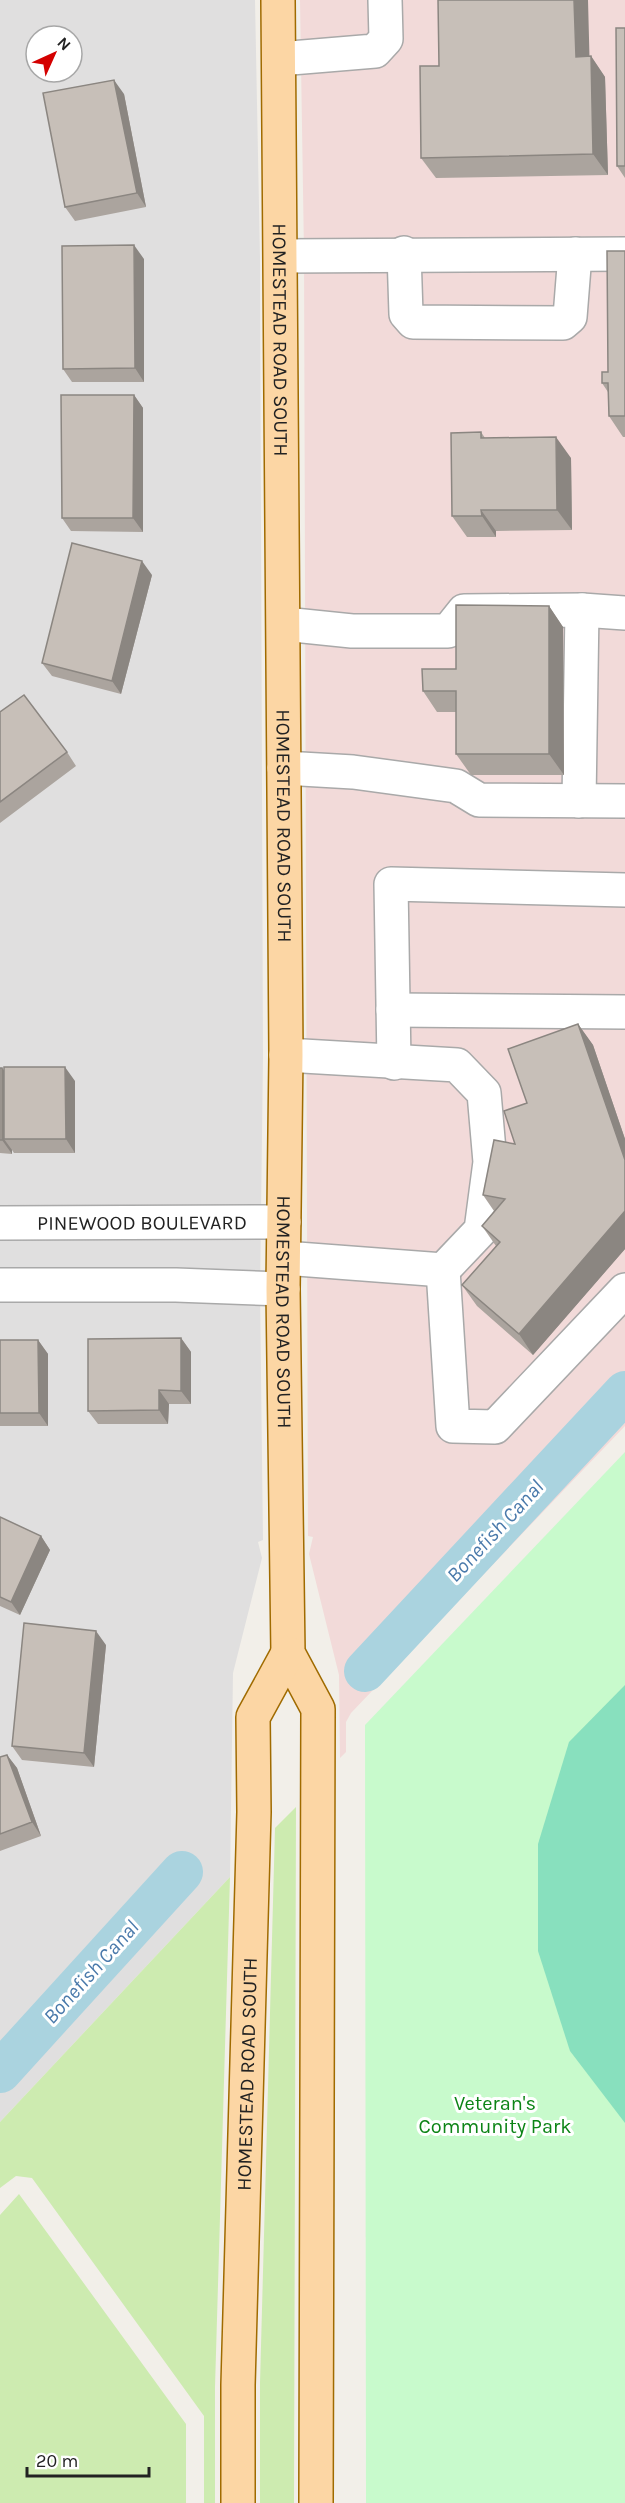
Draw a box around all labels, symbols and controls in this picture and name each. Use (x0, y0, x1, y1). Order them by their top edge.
north arrow (24, 24, 84, 84)
text: N (53, 33, 75, 55)
street label: HOMESTEAD ROAD SOUTH (268, 223, 293, 457)
street label: HOMESTEAD ROAD SOUTH (272, 709, 297, 943)
street label: HOMESTEAD ROAD SOUTH (271, 1195, 296, 1429)
street label: PINEWOOD BOULEVARD (37, 1211, 247, 1234)
water label: Bonefish Canal (442, 1475, 548, 1587)
water label: Bonefish Canal (38, 1915, 144, 2029)
street label: HOMESTEAD ROAD SOUTH (232, 1957, 261, 2191)
park label: Veteran's Community Park (419, 2092, 571, 2138)
scale bar (27, 2440, 148, 2478)
text: 20 m (36, 2450, 78, 2472)

